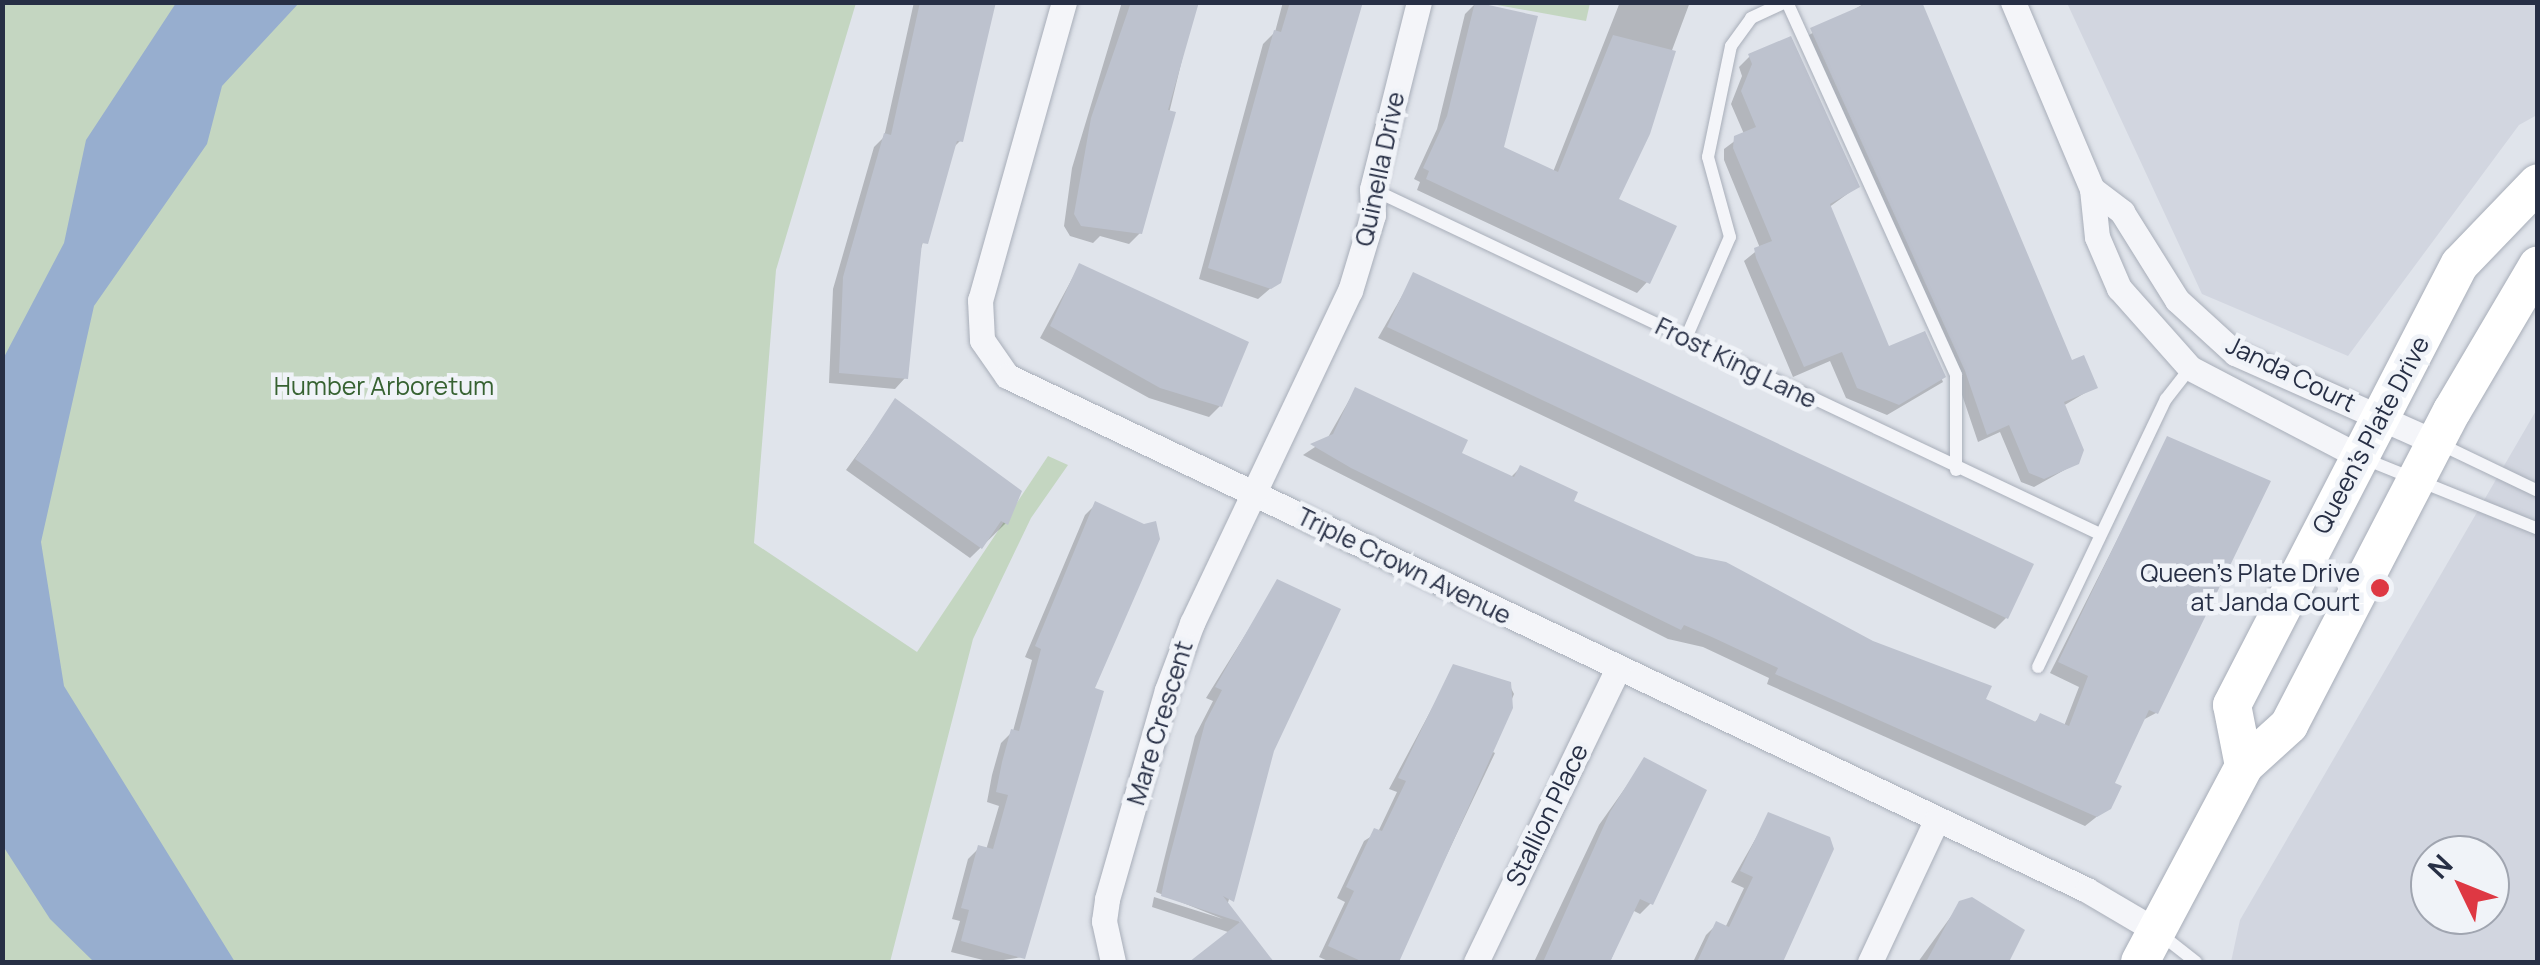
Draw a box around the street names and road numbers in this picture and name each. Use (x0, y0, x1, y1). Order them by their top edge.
street label: Quinella Drive (1349, 89, 1411, 249)
street label: Frost King Lane (1651, 311, 1821, 415)
street label: Janda Court (2221, 330, 2361, 418)
street label: Queen's Plate Drive (2306, 331, 2436, 539)
street label: Triple Crown Avenue (1292, 501, 1516, 631)
street label: Mare Crescent (1121, 637, 1199, 809)
street label: Stallion Place (1500, 739, 1594, 891)

